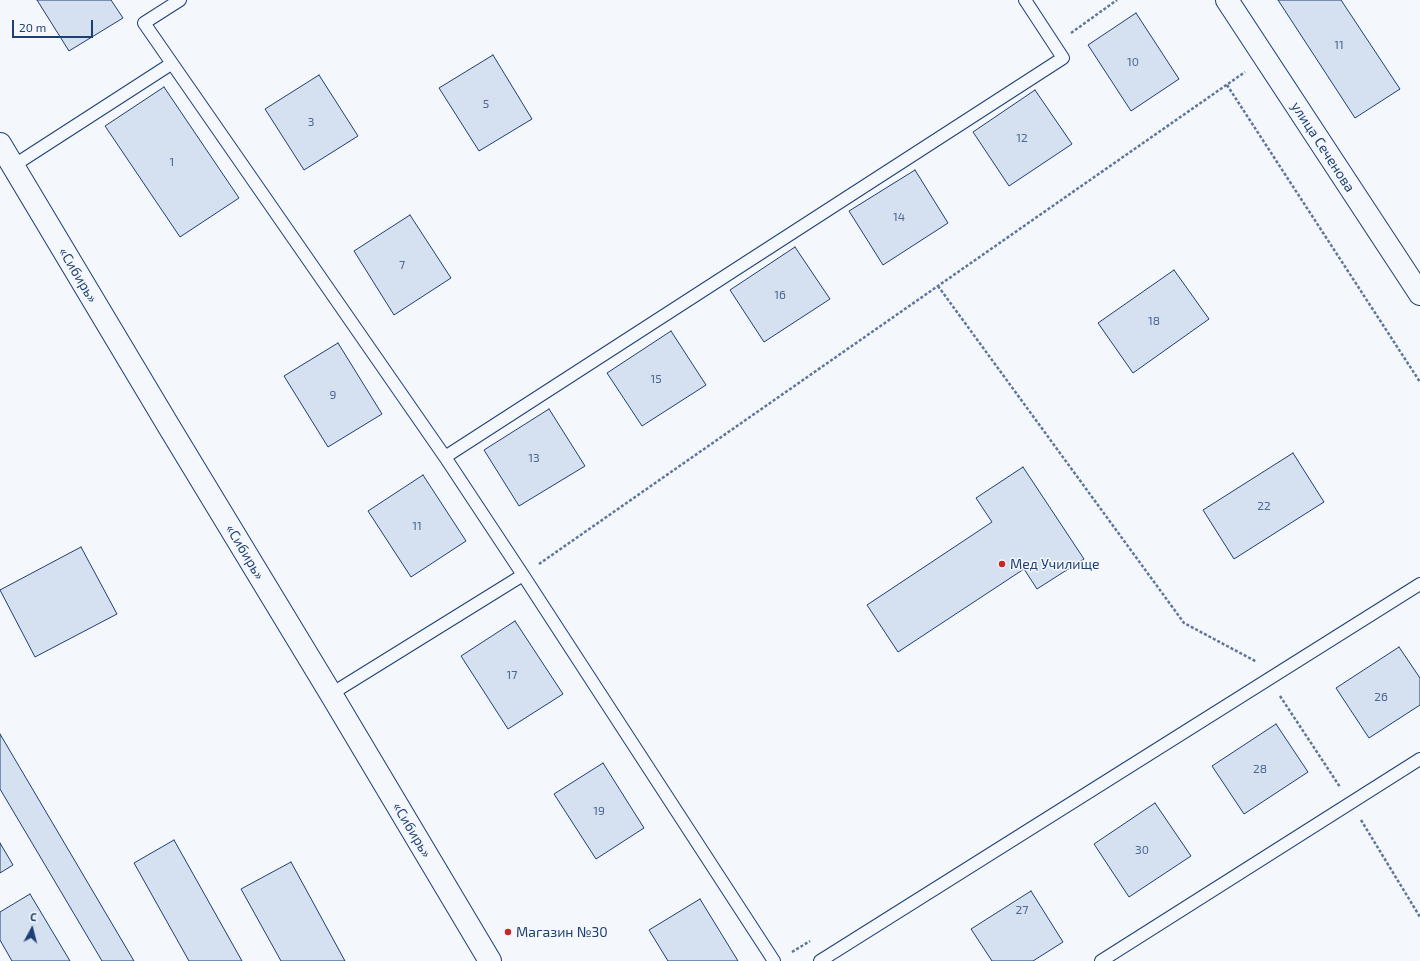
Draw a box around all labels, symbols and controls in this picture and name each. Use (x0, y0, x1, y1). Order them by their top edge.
scale bar (14, 12, 95, 38)
text: 20 m (19, 20, 46, 34)
house number: 11 (1334, 38, 1344, 52)
house number: 10 (1127, 55, 1139, 69)
house number: 5 (483, 97, 489, 111)
street label: улица Сеченова (1288, 99, 1358, 195)
house number: 3 (308, 115, 314, 129)
house number: 12 (1016, 131, 1028, 145)
house number: 1 (170, 155, 174, 169)
house number: 14 (893, 210, 905, 224)
street label: «Сибирь» (55, 244, 101, 306)
house number: 7 (399, 258, 405, 272)
house number: 16 (774, 288, 786, 302)
house number: 18 (1148, 314, 1160, 328)
house number: 15 (650, 372, 662, 386)
house number: 9 (330, 388, 336, 402)
house number: 13 (528, 451, 540, 465)
house number: 22 (1257, 499, 1271, 513)
house number: 11 (412, 519, 422, 533)
street label: «Сибирь» (222, 521, 268, 583)
place label: Мед Училище (1010, 556, 1100, 572)
marker: Мед Училище (997, 559, 1007, 569)
house number: 17 (507, 668, 517, 682)
house number: 26 (1374, 690, 1388, 704)
house number: 28 (1253, 762, 1267, 776)
street label: «Сибирь» (389, 799, 435, 861)
house number: 19 (593, 804, 605, 818)
house number: 30 (1135, 843, 1149, 857)
house number: 27 (1016, 903, 1028, 917)
north arrow (12, 909, 52, 949)
text: С (30, 910, 38, 923)
place label: Магазин №30 (516, 924, 608, 940)
marker: Магазин №30 (503, 927, 513, 937)

